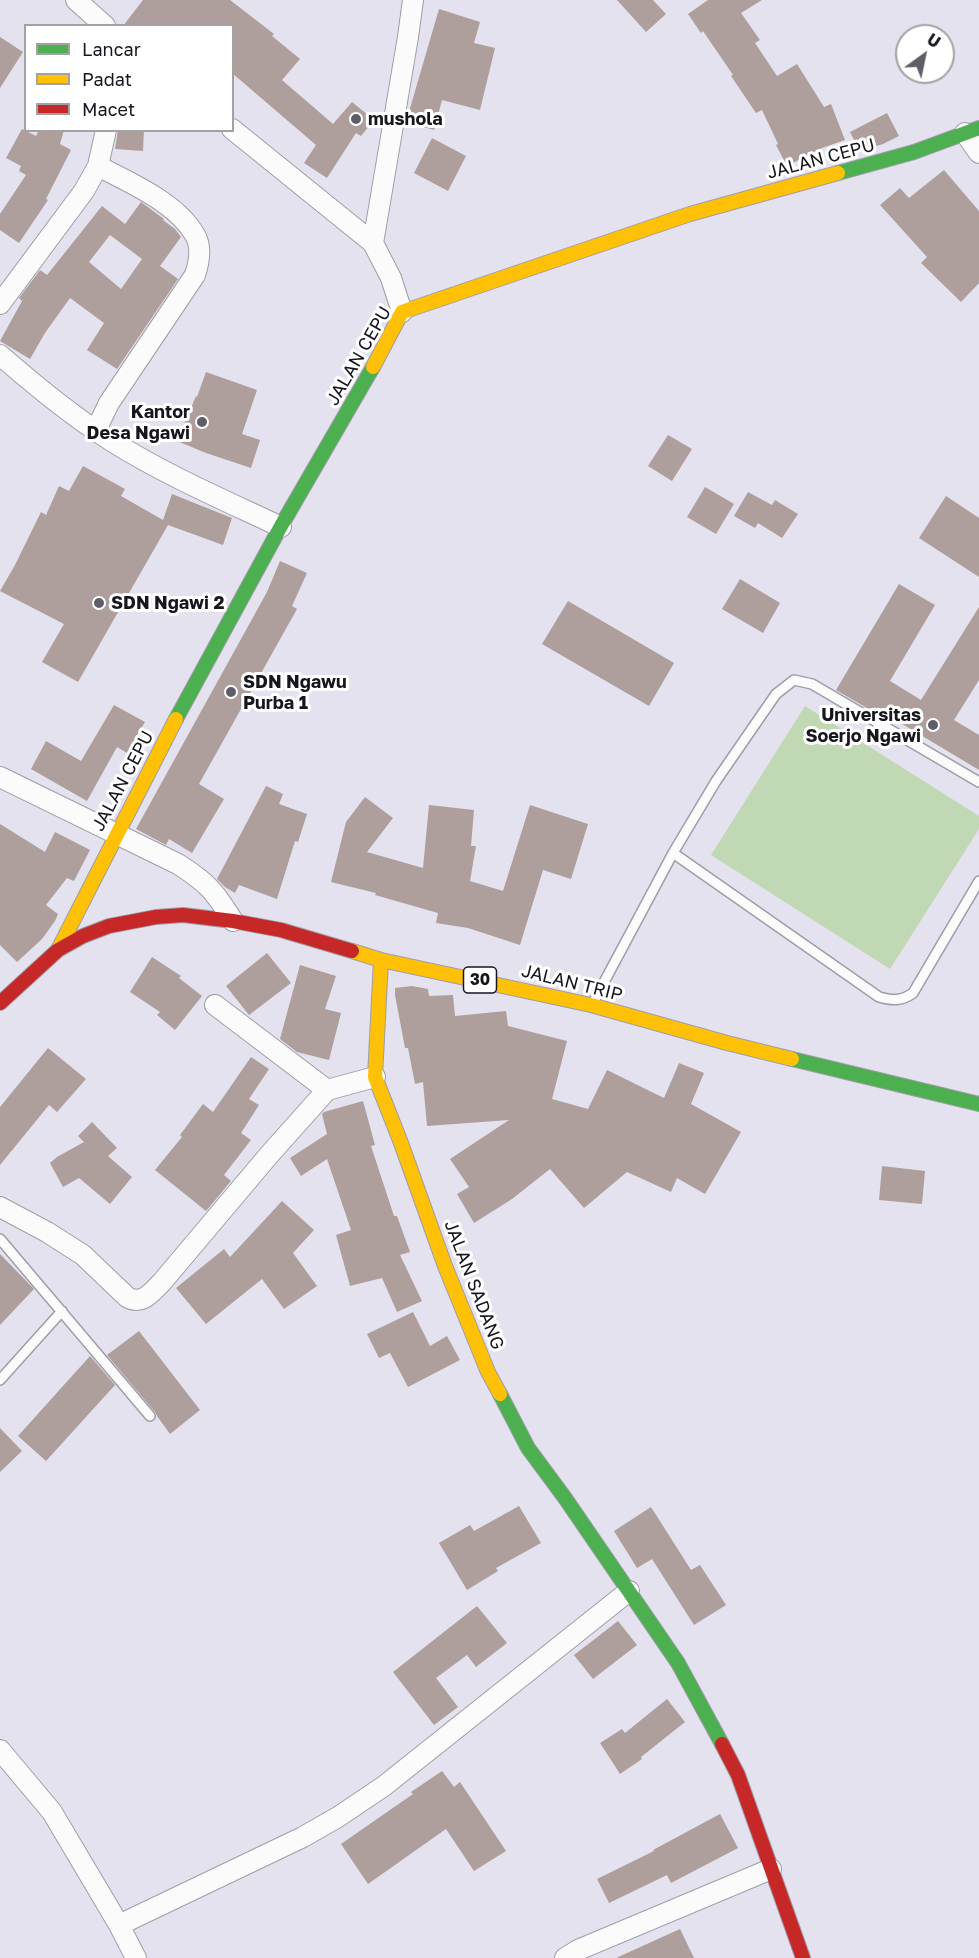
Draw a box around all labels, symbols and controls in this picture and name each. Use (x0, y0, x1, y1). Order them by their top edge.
legend (24, 24, 234, 132)
north arrow (895, 24, 955, 84)
text: U (923, 29, 944, 52)
text: Lancar (82, 38, 141, 60)
text: Padat (82, 68, 132, 90)
text: Macet (82, 98, 135, 120)
place label: mushola (368, 108, 443, 130)
marker: mushola (349, 112, 363, 126)
street label: JALAN CEPU (765, 134, 877, 184)
street label: JALAN CEPU (322, 303, 396, 409)
place label: Kantor Desa Ngawi (87, 401, 190, 444)
marker: Kantor Desa Ngawi (195, 415, 209, 429)
place label: SDN Ngawi 2 (111, 592, 224, 614)
marker: SDN Ngawi 2 (92, 596, 106, 610)
place label: SDN Ngawu Purba 1 (243, 671, 347, 714)
marker: SDN Ngawu Purba 1 (224, 685, 238, 699)
place label: Universitas Soerjo Ngawi (805, 704, 921, 746)
marker: Universitas Soerjo Ngawi (926, 718, 940, 732)
street label: JALAN CEPU (87, 727, 159, 835)
street label: JALAN TRIP (519, 960, 625, 1006)
road number: 30 (464, 967, 496, 993)
street label: JALAN SADANG (439, 1217, 509, 1353)

